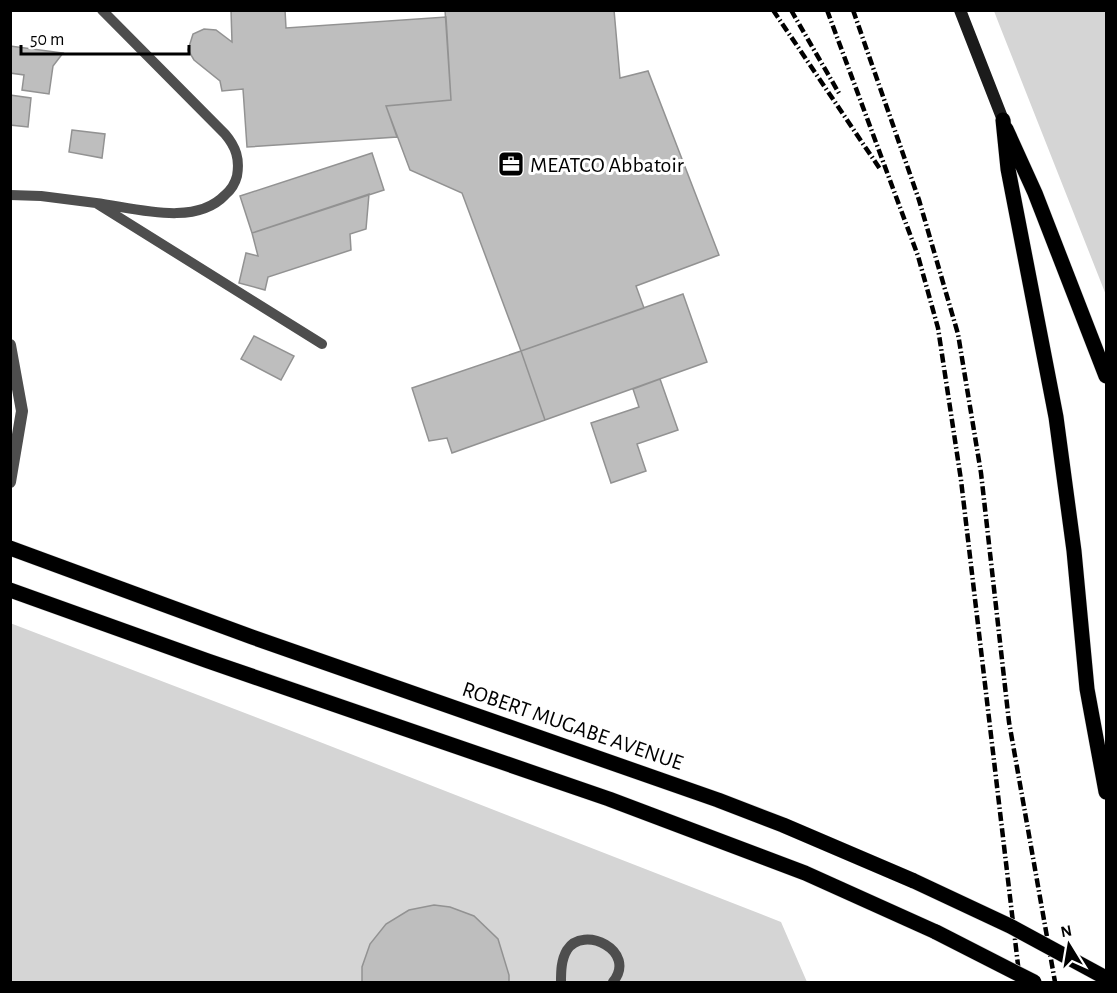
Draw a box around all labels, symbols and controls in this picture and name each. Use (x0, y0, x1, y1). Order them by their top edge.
scale bar (21, 18, 189, 56)
text: 50 m (30, 31, 64, 49)
office icon: MEATCO Abbatoir (496, 149, 526, 179)
place label: MEATCO Abbatoir (530, 154, 684, 176)
street label: ROBERT MUGABE AVENUE (459, 678, 686, 774)
north arrow (1039, 915, 1099, 975)
text: N (1059, 922, 1073, 940)

